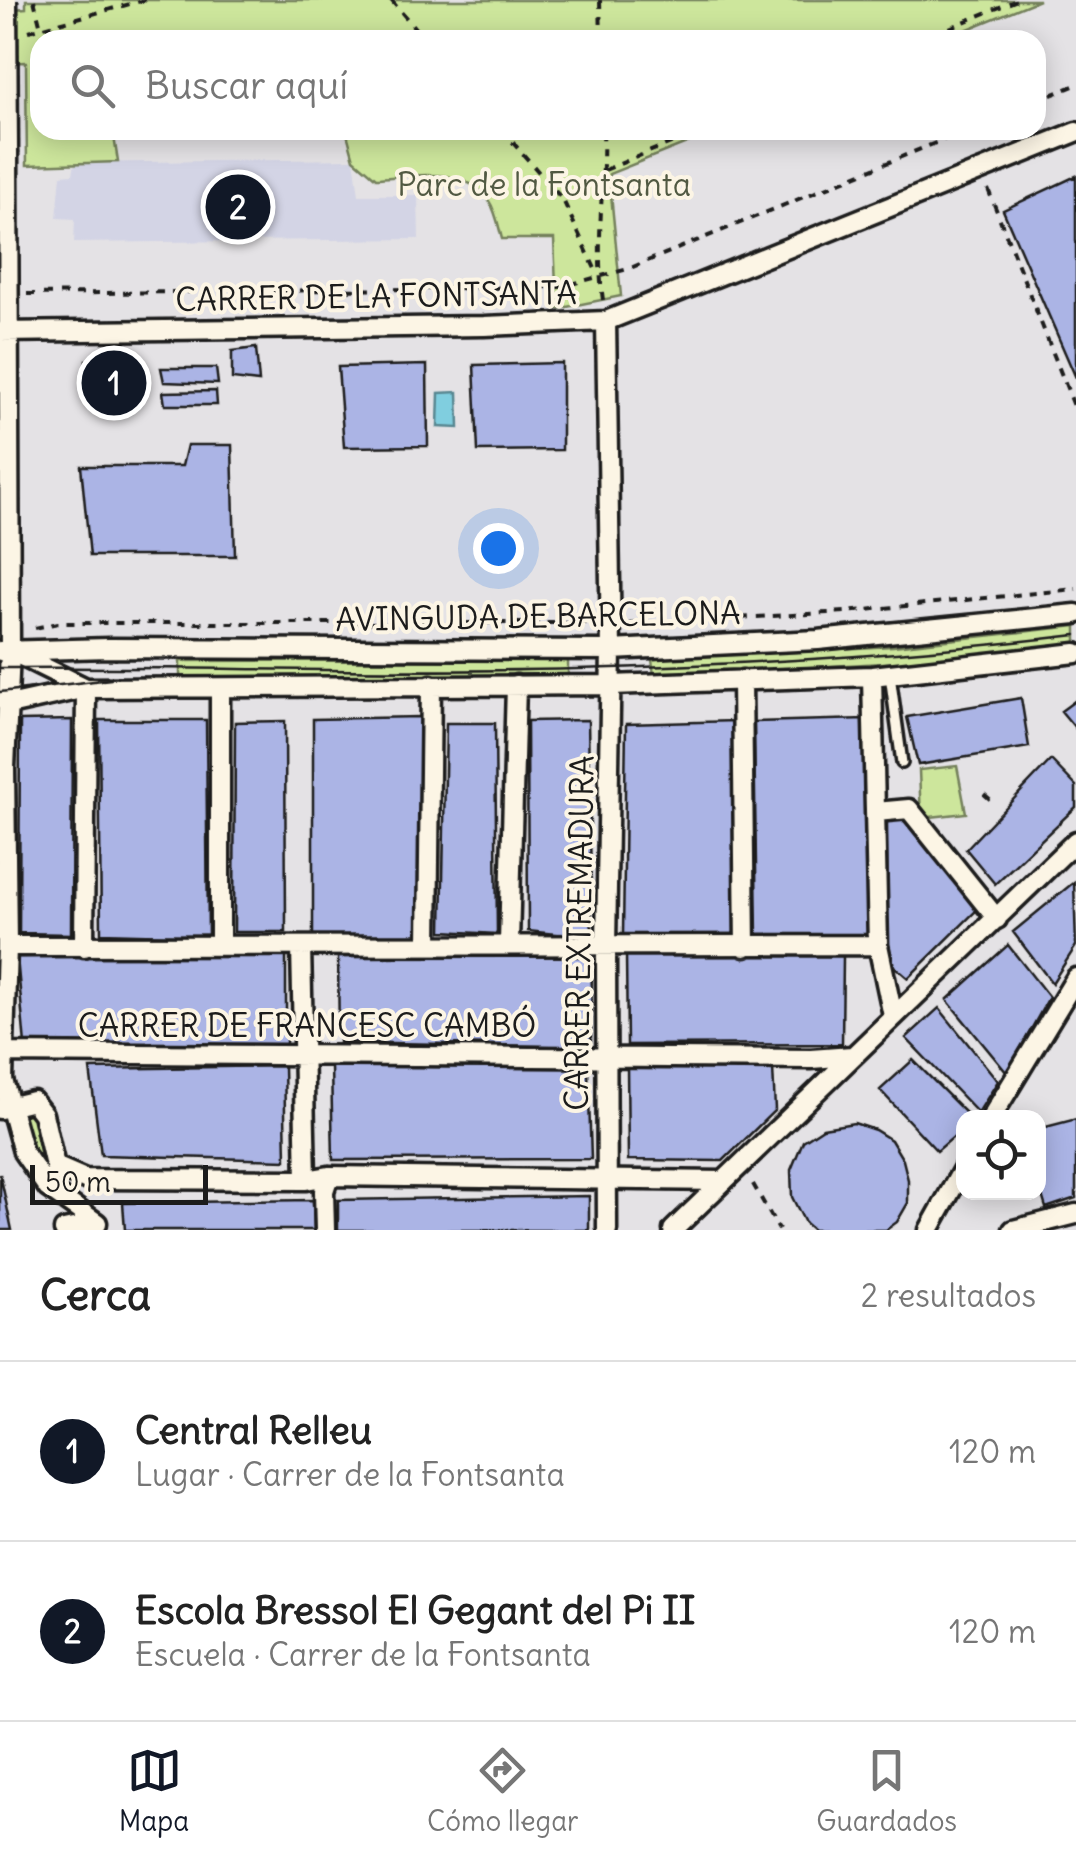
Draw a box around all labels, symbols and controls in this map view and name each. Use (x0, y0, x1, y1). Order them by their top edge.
search box (30, 30, 1046, 140)
icon: search (65, 58, 120, 113)
text: Buscar aquí (145, 62, 348, 109)
park label: Parc de la Fontsanta (397, 164, 691, 205)
pin: 2 (206, 170, 270, 244)
street label: CARRER DE LA FONTSANTA (175, 272, 577, 320)
pin: 1 (82, 346, 146, 420)
your location (473, 523, 524, 574)
street label: AVINGUDA DE BARCELONA (335, 592, 741, 640)
street label: CARRER EXTREMADURA (555, 755, 603, 1111)
street label: CARRER DE FRANCESC CAMBÓ (78, 1004, 536, 1046)
map controls (956, 1110, 1046, 1200)
button: locate (956, 1110, 1046, 1200)
scale bar (30, 1160, 208, 1204)
text: 50 m (45, 1164, 111, 1200)
text: Cerca (40, 1269, 151, 1321)
text: 2 resultados (861, 1275, 1036, 1316)
text: Central Relleu (135, 1407, 372, 1454)
text: 1 (66, 1431, 79, 1472)
text: 120 m (949, 1431, 1036, 1472)
text: Lugar · Carrer de la Fontsanta (135, 1454, 565, 1495)
text: Escola Bressol El Gegant del Pi II (135, 1587, 695, 1634)
text: 2 (64, 1611, 81, 1652)
text: 120 m (949, 1611, 1036, 1652)
text: Escuela · Carrer de la Fontsanta (135, 1634, 591, 1675)
tab: Mapa (119, 1743, 189, 1839)
tab: Cómo llegar (427, 1743, 579, 1839)
tab: Guardados (816, 1743, 957, 1839)

